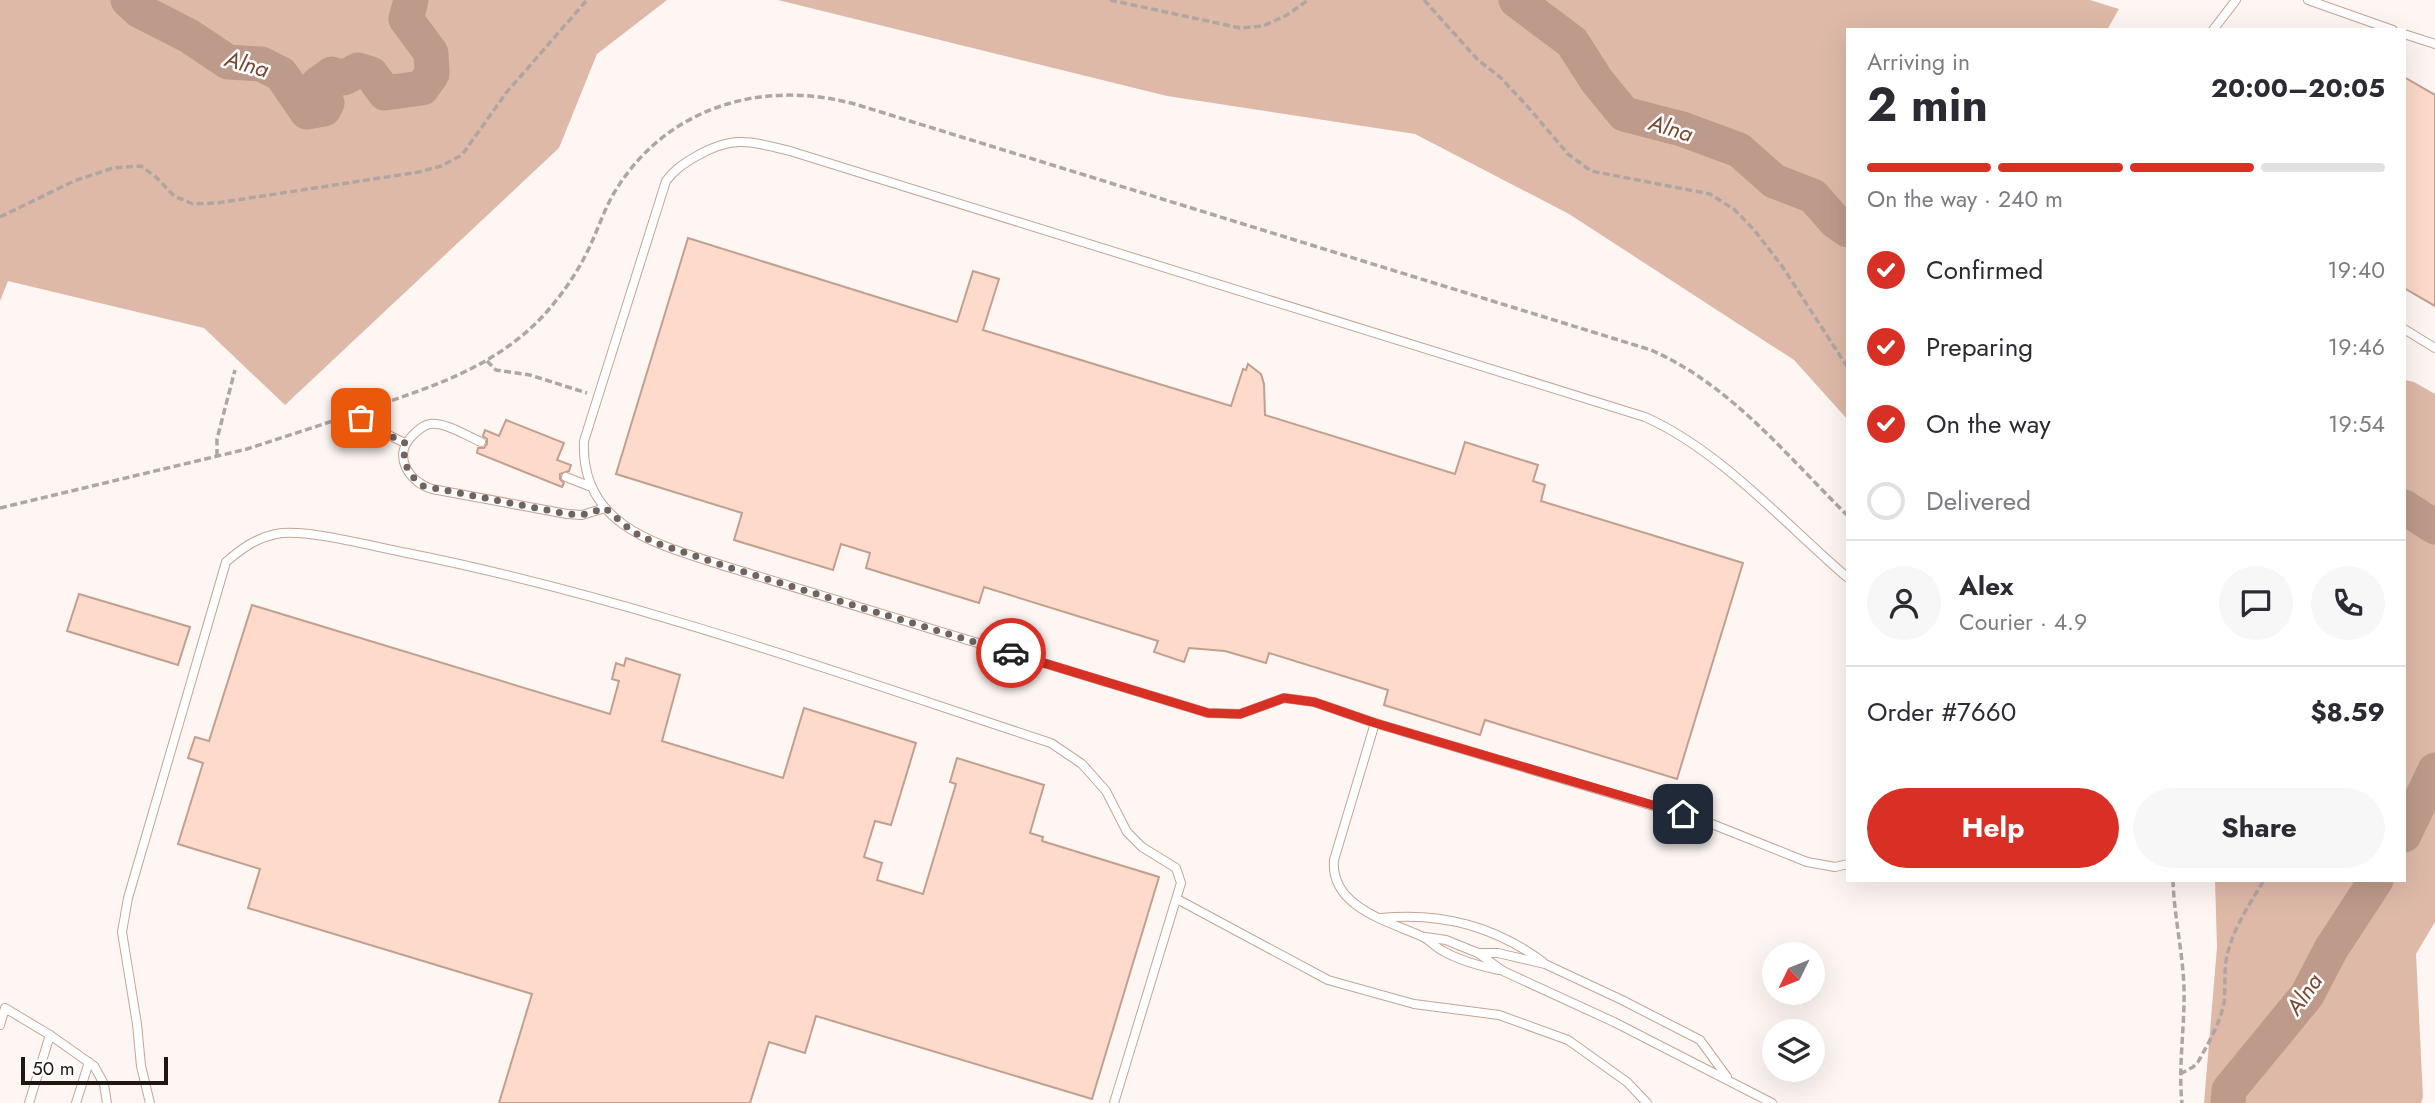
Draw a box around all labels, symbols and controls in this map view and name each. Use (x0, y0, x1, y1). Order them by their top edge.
water label: Alna (220, 41, 273, 87)
text: Arriving in (1867, 45, 1970, 79)
text: 20:00–20:05 (2211, 69, 2385, 107)
text: 2 min (1867, 72, 1988, 138)
water label: Alna (1644, 105, 1697, 151)
text: On the way · 240 m (1867, 182, 2063, 216)
icon: check (1867, 251, 1905, 289)
text: Confirmed (1926, 251, 2043, 289)
text: 19:40 (2327, 253, 2385, 287)
icon: check (1867, 328, 1905, 366)
text: Preparing (1926, 328, 2033, 366)
text: 19:46 (2328, 330, 2385, 364)
pin (331, 388, 391, 448)
icon: bag (342, 399, 380, 437)
icon: check (1867, 405, 1905, 443)
text: On the way (1926, 405, 2051, 443)
text: 19:54 (2328, 407, 2385, 441)
text: Delivered (1926, 482, 2031, 520)
button: person (1867, 566, 1941, 640)
button: chat (2219, 566, 2293, 640)
button: phone (2311, 566, 2385, 640)
text: Alex (1959, 567, 2013, 605)
text: Courier · 4.9 (1959, 605, 2087, 639)
courier (976, 618, 1046, 688)
icon: car (992, 634, 1030, 672)
text: Order #7660 (1867, 693, 2016, 731)
text: $8.59 (2310, 693, 2385, 731)
pin (1653, 784, 1713, 844)
button: Help (1867, 788, 2119, 868)
button: Share (2133, 788, 2385, 868)
icon: home (1664, 795, 1702, 833)
north arrow (1762, 942, 1825, 1004)
map controls (1762, 942, 1825, 1082)
water label: Alna (2277, 966, 2331, 1023)
button: layers (1762, 1019, 1825, 1082)
scale bar (21, 1054, 168, 1086)
text: 50 m (32, 1055, 75, 1082)

